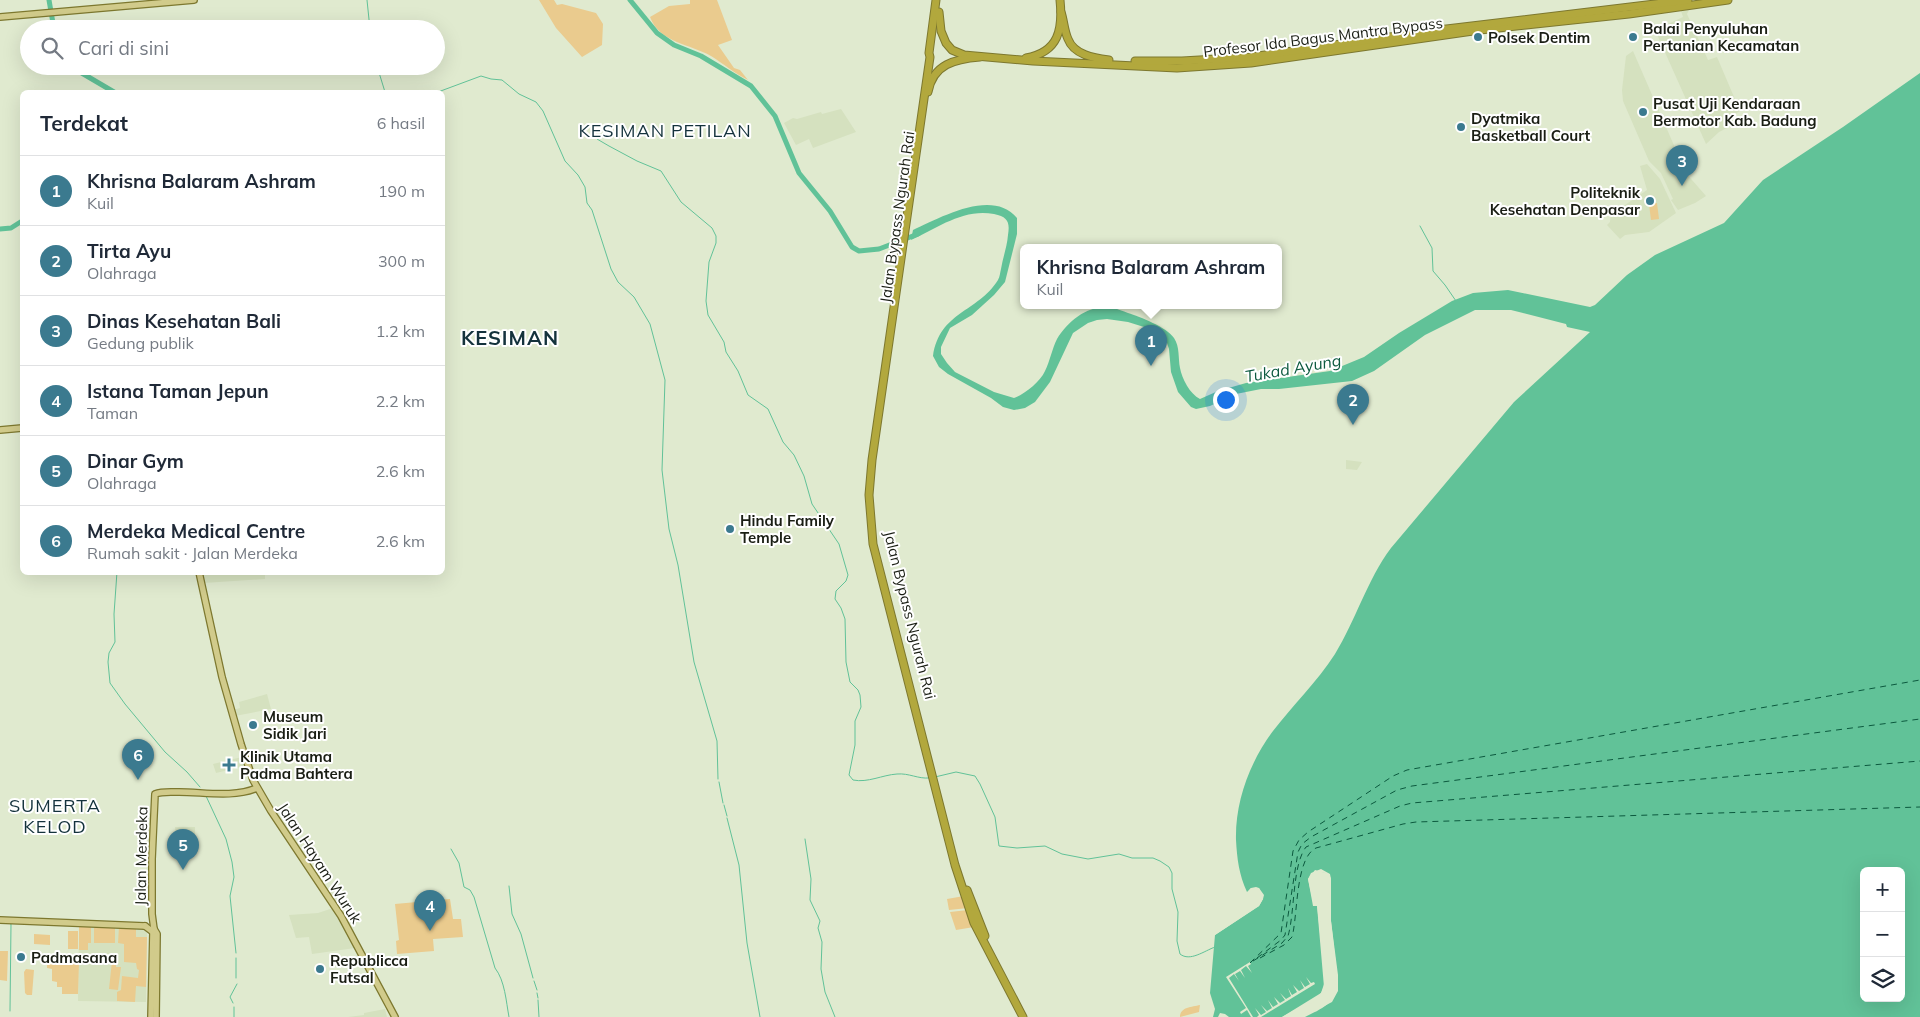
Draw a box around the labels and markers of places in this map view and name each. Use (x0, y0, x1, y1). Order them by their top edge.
place label: Balai Penyuluhan Pertanian Kecamatan (1643, 19, 1799, 55)
place label: Polsek Dentim (1488, 28, 1590, 47)
marker: Polsek Dentim (1472, 31, 1484, 43)
marker: Balai Penyuluhan Pertanian Kecamatan (1627, 31, 1639, 43)
place label: Pusat Uji Kendaraan Bermotor Kab. Badung (1653, 94, 1817, 130)
marker: Pusat Uji Kendaraan Bermotor Kab. Badung (1637, 106, 1649, 118)
place label: Dyatmika Basketball Court (1471, 109, 1591, 145)
marker: Dyatmika Basketball Court (1455, 121, 1467, 133)
pin: 3 (1666, 145, 1698, 186)
place label: Politeknik Kesehatan Denpasar (1490, 183, 1641, 219)
marker: Politeknik Kesehatan Denpasar (1644, 195, 1656, 207)
pin: 1 (1135, 325, 1167, 366)
pin: 2 (1337, 384, 1369, 425)
place label: Hindu Family Temple (740, 511, 835, 547)
marker: Hindu Family Temple (724, 523, 736, 535)
place label: Museum Sidik Jari (263, 707, 327, 743)
marker: Museum Sidik Jari (247, 719, 259, 731)
pin: 6 (122, 739, 154, 780)
place label: Klinik Utama Padma Bahtera (240, 747, 353, 783)
marker: Klinik Utama Padma Bahtera (222, 758, 236, 772)
pin: 5 (167, 829, 199, 870)
pin: 4 (414, 890, 446, 931)
place label: Padmasana (31, 948, 117, 967)
marker: Padmasana (15, 951, 27, 963)
place label: Republicca Futsal (330, 951, 408, 987)
marker: Republicca Futsal (314, 963, 326, 975)

